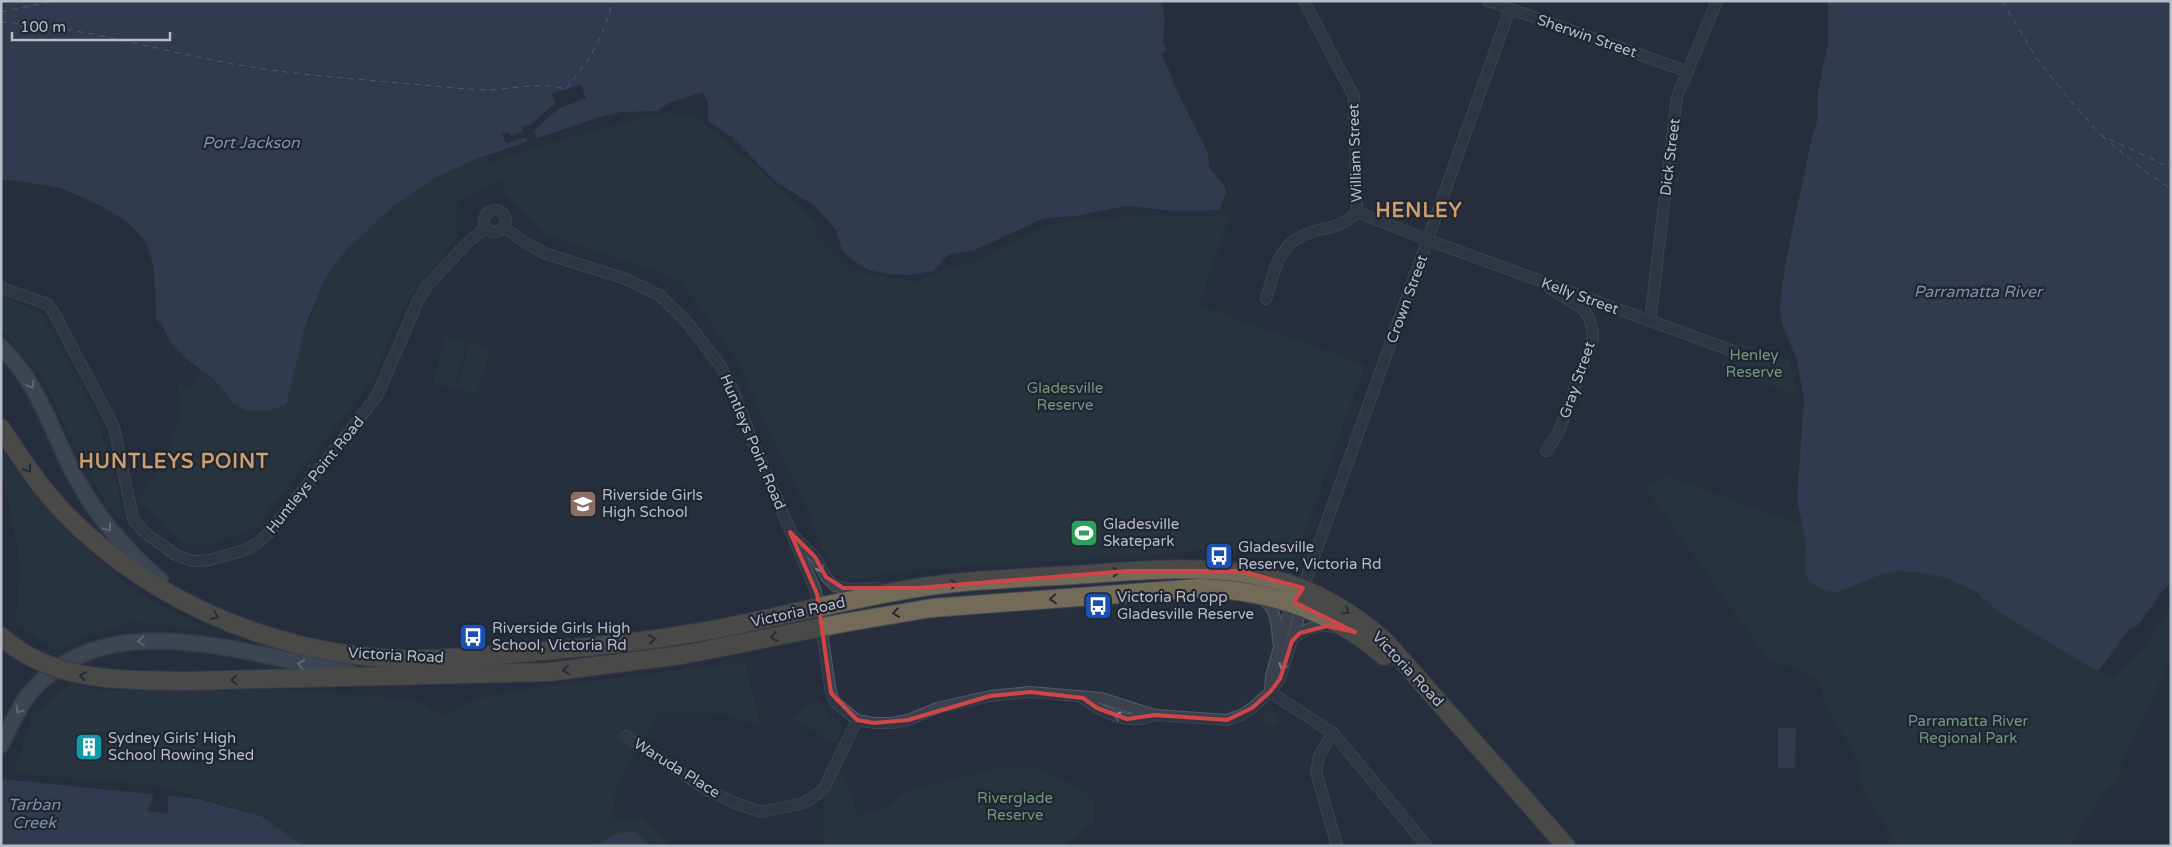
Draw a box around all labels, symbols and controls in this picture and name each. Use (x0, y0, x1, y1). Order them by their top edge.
scale bar (12, 10, 170, 42)
street label: Sherwin Street (1535, 11, 1639, 62)
text: 100 m (20, 18, 66, 36)
street label: William Street (1344, 103, 1366, 203)
street label: Dick Street (1656, 117, 1684, 197)
water label: Port Jackson (202, 133, 301, 153)
district label: HENLEY (1376, 199, 1462, 223)
street label: Crown Street (1383, 252, 1431, 346)
street label: Kelly Street (1539, 274, 1621, 318)
water label: Parramatta River (1914, 282, 2044, 302)
street label: Gray Street (1555, 339, 1599, 421)
park label: Henley Reserve (1726, 346, 1782, 381)
street label: Huntleys Point Road (716, 372, 790, 512)
one-way arrow (25, 379, 34, 388)
park label: Gladesville Reserve (1027, 379, 1103, 414)
street label: Huntleys Point Road (262, 413, 368, 537)
district label: HUNTLEYS POINT (79, 450, 269, 474)
one-way arrow (22, 463, 31, 472)
place label: Riverside Girls High School (602, 486, 703, 521)
school or university icon: Riverside Girls High School (568, 489, 598, 519)
place label: Gladesville Skatepark (1103, 515, 1179, 550)
sports icon: Gladesville Skatepark (1069, 518, 1099, 548)
one-way arrow (102, 522, 110, 531)
place label: Gladesville Reserve, Victoria Rd (1238, 538, 1381, 573)
bus stop icon: Gladesville Reserve, Victoria Rd (1204, 541, 1234, 571)
one-way arrow (815, 563, 825, 572)
one-way arrow (1112, 567, 1120, 578)
one-way arrow (950, 579, 958, 590)
place label: Victoria Rd opp Gladesville Reserve (1117, 588, 1254, 623)
bus stop icon: Victoria Rd opp Gladesville Reserve (1083, 591, 1113, 621)
street label: Victoria Road (749, 593, 847, 631)
one-way arrow (1049, 594, 1057, 605)
one-way arrow (1341, 605, 1350, 614)
one-way arrow (891, 608, 900, 618)
one-way arrow (210, 609, 219, 620)
place label: Riverside Girls High School, Victoria Rd (492, 619, 630, 654)
bus stop icon: Riverside Girls High School, Victoria Rd (458, 622, 488, 652)
street label: Victoria Road (1369, 628, 1447, 710)
one-way arrow (770, 631, 779, 641)
one-way arrow (648, 634, 656, 645)
one-way arrow (137, 635, 145, 646)
street label: Victoria Road (347, 643, 445, 667)
one-way arrow (297, 659, 306, 669)
one-way arrow (1279, 662, 1289, 671)
one-way arrow (562, 664, 570, 675)
one-way arrow (78, 671, 87, 681)
one-way arrow (229, 674, 237, 685)
one-way arrow (16, 704, 26, 713)
one-way arrow (1113, 711, 1122, 722)
park label: Parramatta River Regional Park (1908, 712, 2028, 747)
place label: Sydney Girls' High School Rowing Shed (108, 729, 254, 764)
building icon: Sydney Girls' High School Rowing Shed (74, 732, 104, 762)
street label: Waruda Place (631, 734, 723, 802)
park label: Riverglade Reserve (977, 789, 1053, 824)
water label: Tarban Creek (8, 795, 61, 833)

